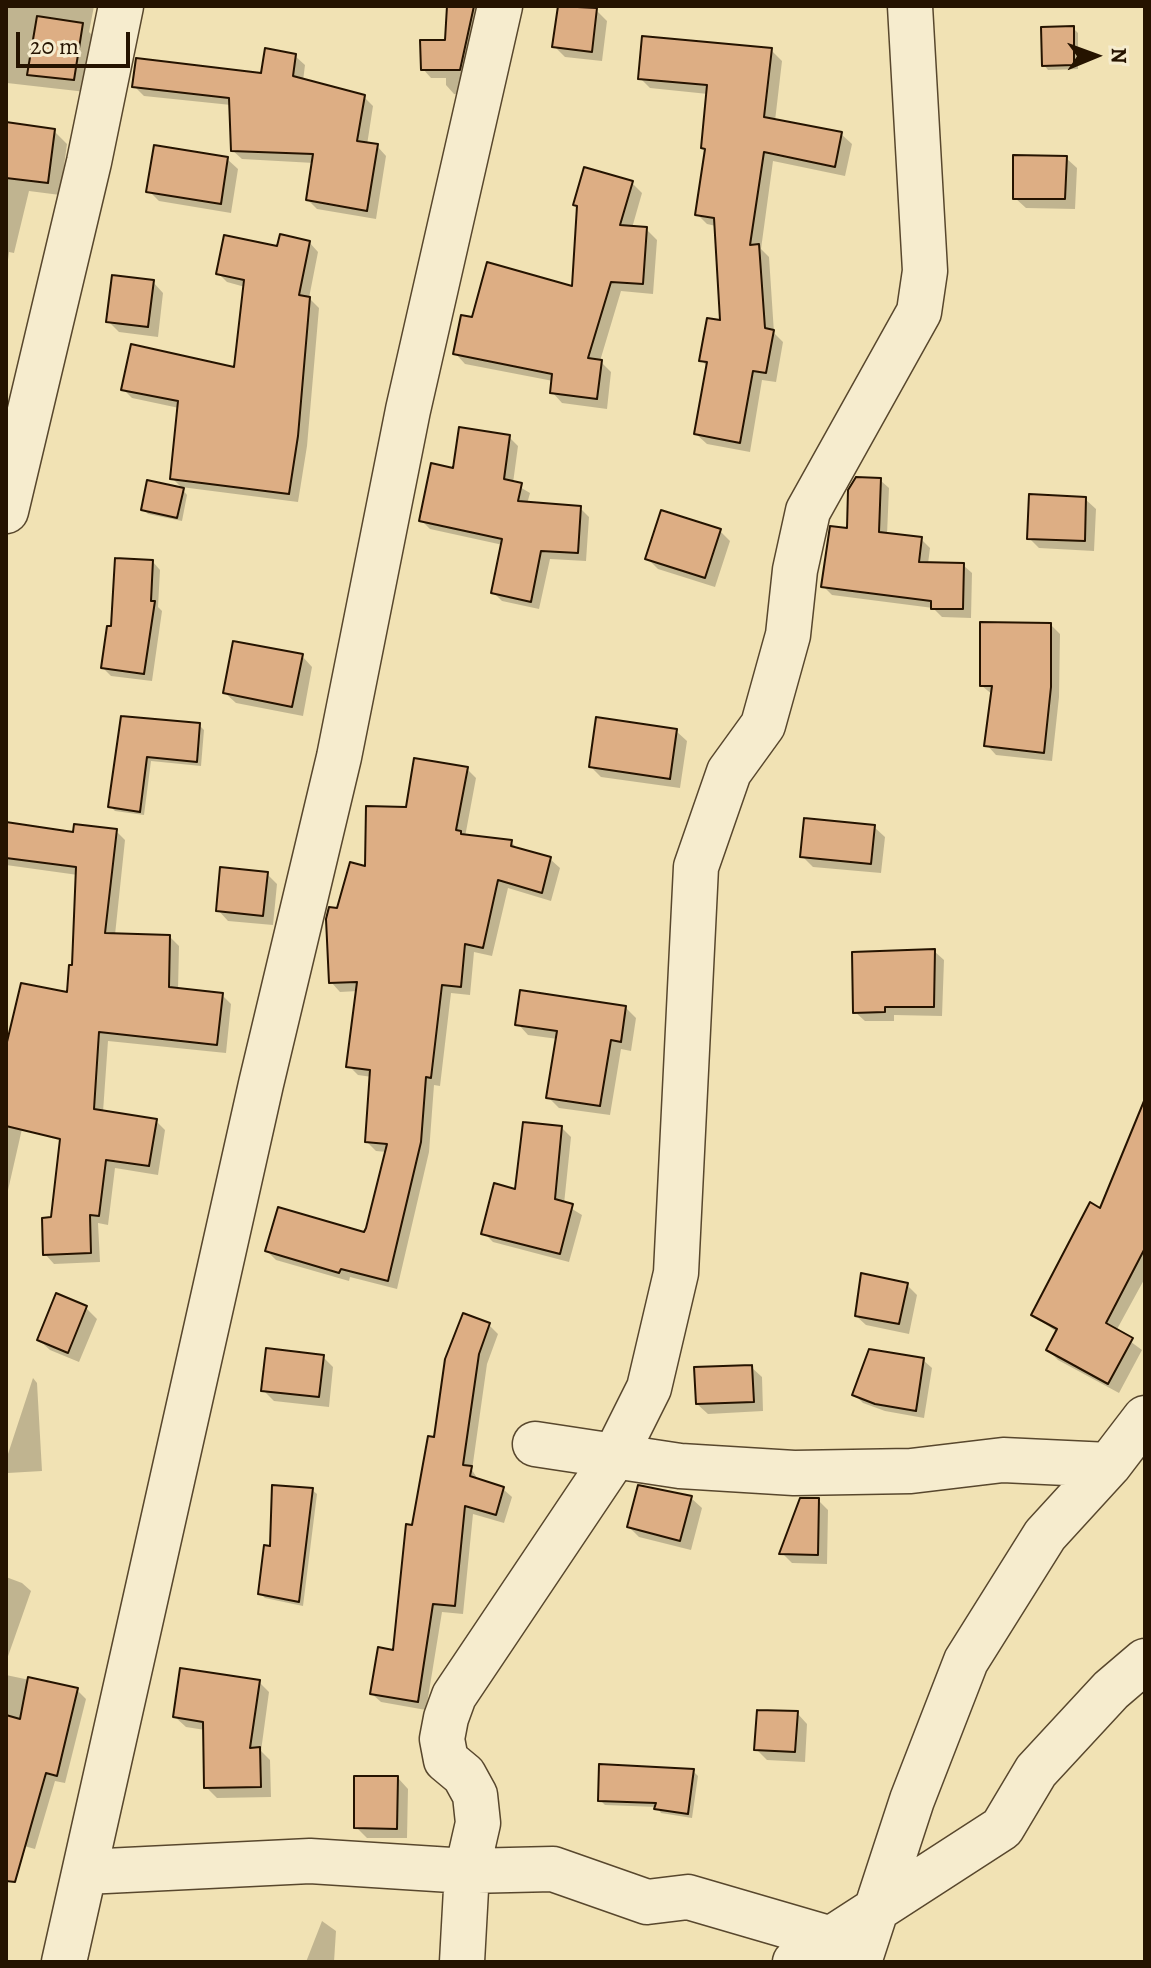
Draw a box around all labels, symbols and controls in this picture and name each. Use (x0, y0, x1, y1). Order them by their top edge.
scale bar (20, 16, 134, 66)
north arrow (1055, 16, 1135, 96)
text: 20 m (30, 30, 79, 62)
text: N (1104, 47, 1134, 64)

